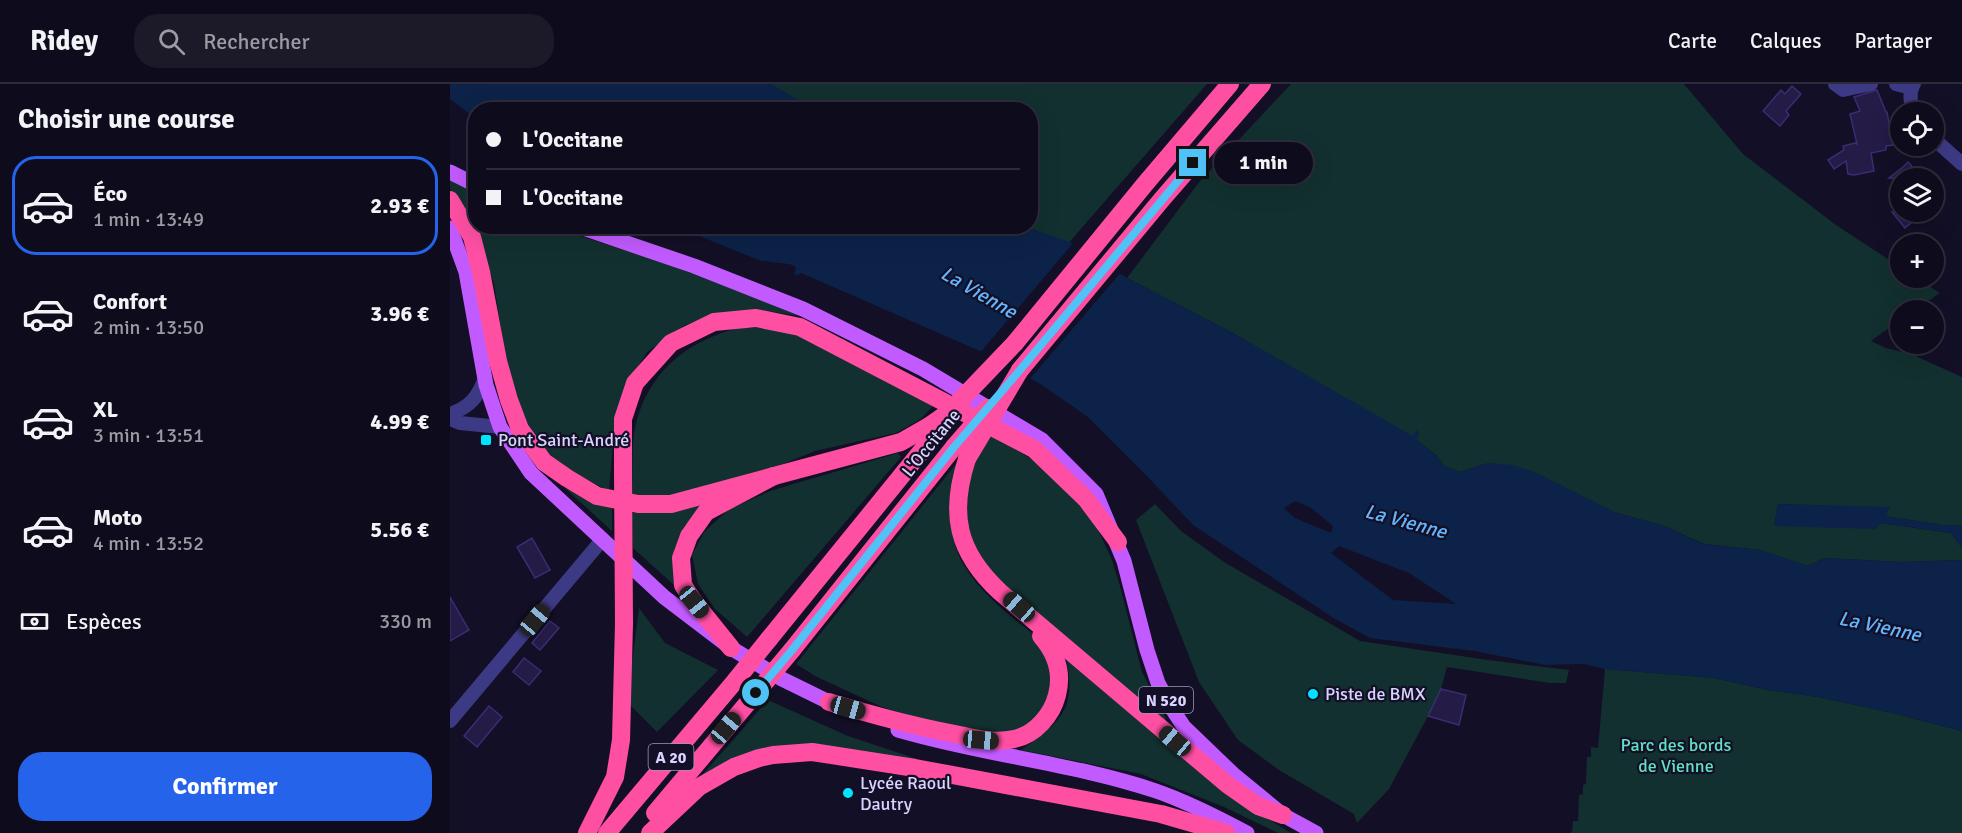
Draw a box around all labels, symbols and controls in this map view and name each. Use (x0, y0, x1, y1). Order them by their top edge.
search box (134, 14, 554, 68)
text: Ridey (30, 24, 98, 58)
icon: search (155, 25, 188, 58)
text: Rechercher (203, 28, 310, 55)
text: Carte (1668, 28, 1717, 54)
text: Calques (1750, 28, 1821, 54)
text: Partager (1854, 28, 1932, 54)
map controls (1890, 102, 1944, 354)
button: locate (1890, 102, 1944, 156)
text: Choisir une course (18, 103, 235, 136)
text: L'Occitane (522, 126, 623, 153)
callout: 1 min (1214, 142, 1313, 184)
route end (1179, 149, 1206, 176)
text: 1 min (1239, 150, 1288, 175)
button: layers (1890, 168, 1944, 222)
icon: car (21, 179, 75, 233)
text: Éco (93, 180, 127, 207)
text: L'Occitane (522, 184, 623, 211)
text: 2.93 € (370, 192, 429, 219)
text: 1 min · 13:49 (93, 207, 204, 232)
button: + (1890, 234, 1944, 288)
water label: La Vienne (936, 261, 1022, 325)
icon: car (21, 287, 75, 341)
text: Confort (93, 288, 167, 315)
text: 3.96 € (370, 300, 429, 327)
button: − (1890, 300, 1944, 354)
text: 2 min · 13:50 (93, 315, 204, 340)
icon: car (21, 395, 75, 449)
text: XL (93, 396, 118, 423)
street label: L'Occitane (897, 405, 965, 481)
text: 4.99 € (370, 408, 429, 435)
text: 3 min · 13:51 (93, 423, 204, 448)
place label: Pont Saint-André (498, 429, 629, 451)
marker: Pont Saint-André (479, 433, 493, 447)
water label: La Vienne (1362, 499, 1450, 545)
icon: car (21, 503, 75, 557)
text: Moto (93, 504, 142, 531)
text: 5.56 € (370, 516, 429, 543)
text: 4 min · 13:52 (93, 531, 204, 556)
car (676, 582, 712, 622)
car (1000, 588, 1038, 626)
car (517, 600, 553, 640)
icon: cash (18, 605, 51, 638)
water label: La Vienne (1836, 606, 1924, 648)
text: Espèces (66, 608, 142, 635)
text: 330 m (379, 609, 432, 634)
route start (742, 679, 769, 706)
place label: Piste de BMX (1325, 683, 1426, 705)
road number: N 520 (1139, 687, 1193, 713)
marker: Piste de BMX (1306, 687, 1320, 701)
car (828, 694, 868, 722)
car (708, 708, 744, 748)
car (1155, 723, 1195, 759)
car (962, 729, 1000, 751)
park label: Parc des bords de Vienne (1621, 734, 1732, 777)
road number: A 20 (648, 744, 694, 770)
button: Confirmer (18, 752, 432, 821)
place label: Lycée Raoul Dautry (860, 772, 951, 815)
marker: Lycée Raoul Dautry (841, 786, 855, 800)

